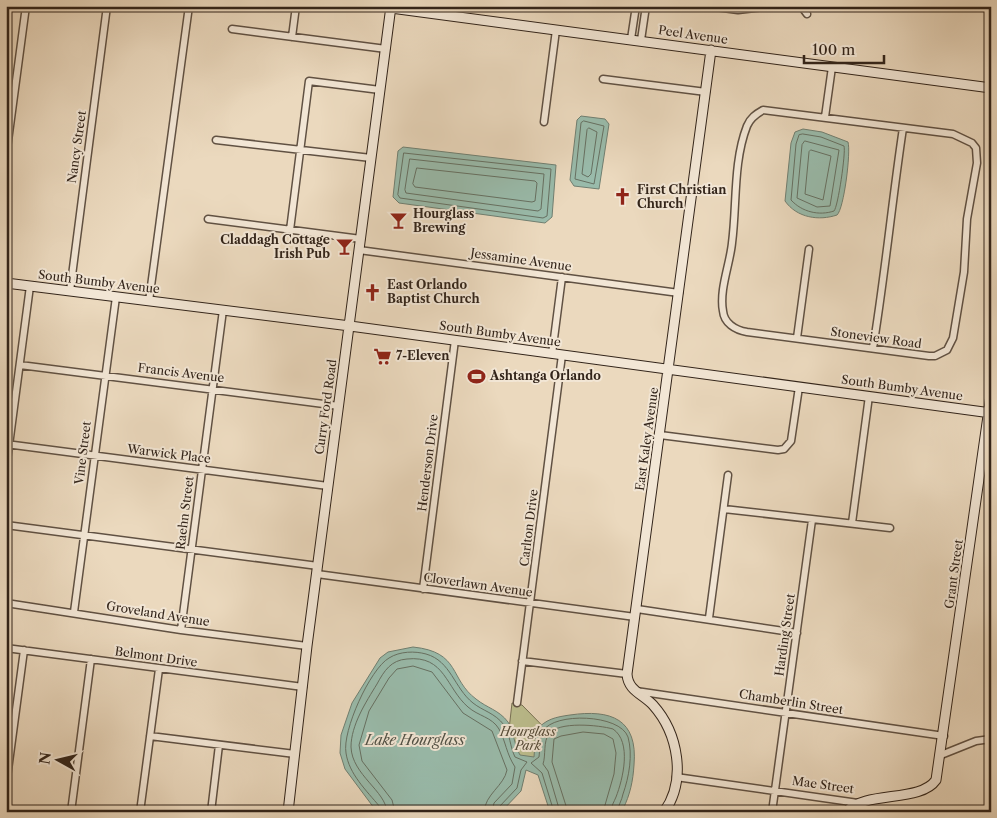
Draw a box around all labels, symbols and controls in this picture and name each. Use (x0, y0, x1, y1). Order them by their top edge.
street label: Peel Avenue (657, 22, 729, 47)
scale bar (804, 32, 884, 64)
text: 100 m (812, 40, 855, 59)
street label: Nancy Street (64, 109, 89, 184)
place label: First Christian Church (637, 182, 727, 211)
church icon: First Christian Church (613, 187, 633, 207)
place label: Hourglass Brewing (413, 206, 475, 235)
bar icon: Hourglass Brewing (389, 211, 409, 231)
place label: Claddagh Cottage Irish Pub (220, 232, 330, 261)
bar icon: Claddagh Cottage Irish Pub (334, 237, 354, 257)
street label: Jessamine Avenue (468, 245, 573, 274)
street label: South Bumby Avenue (37, 267, 161, 296)
place label: East Orlando Baptist Church (387, 277, 480, 306)
church icon: East Orlando Baptist Church (363, 282, 383, 302)
street label: South Bumby Avenue (438, 318, 562, 349)
street label: Stoneview Road (830, 324, 923, 351)
supermarket icon: 7-Eleven (372, 346, 392, 366)
place label: 7-Eleven (396, 348, 450, 363)
street label: Curry Ford Road (311, 358, 340, 455)
street label: Francis Avenue (137, 360, 226, 385)
sports icon: Ashtanga Orlando (466, 366, 486, 386)
place label: Ashtanga Orlando (489, 368, 601, 383)
street label: South Bumby Avenue (840, 372, 964, 403)
street label: East Kaley Avenue (632, 386, 661, 492)
street label: Henderson Drive (414, 413, 441, 512)
street label: Vine Street (71, 420, 94, 486)
street label: Warwick Place (125, 441, 212, 466)
street label: Raehn Street (173, 475, 197, 551)
street label: Carlton Drive (516, 488, 541, 567)
street label: Grant Street (941, 538, 966, 610)
street label: Cloverlawn Avenue (422, 569, 534, 600)
street label: Harding Street (771, 592, 798, 677)
street label: Groveland Avenue (105, 598, 211, 629)
street label: Belmont Drive (114, 643, 199, 670)
street label: Chamberlin Street (738, 686, 845, 717)
park label: Hourglass Park (499, 724, 557, 753)
water label: Lake Hourglass (364, 731, 466, 749)
north arrow (32, 736, 82, 786)
text: N (35, 751, 55, 765)
street label: Mae Street (791, 773, 856, 796)

